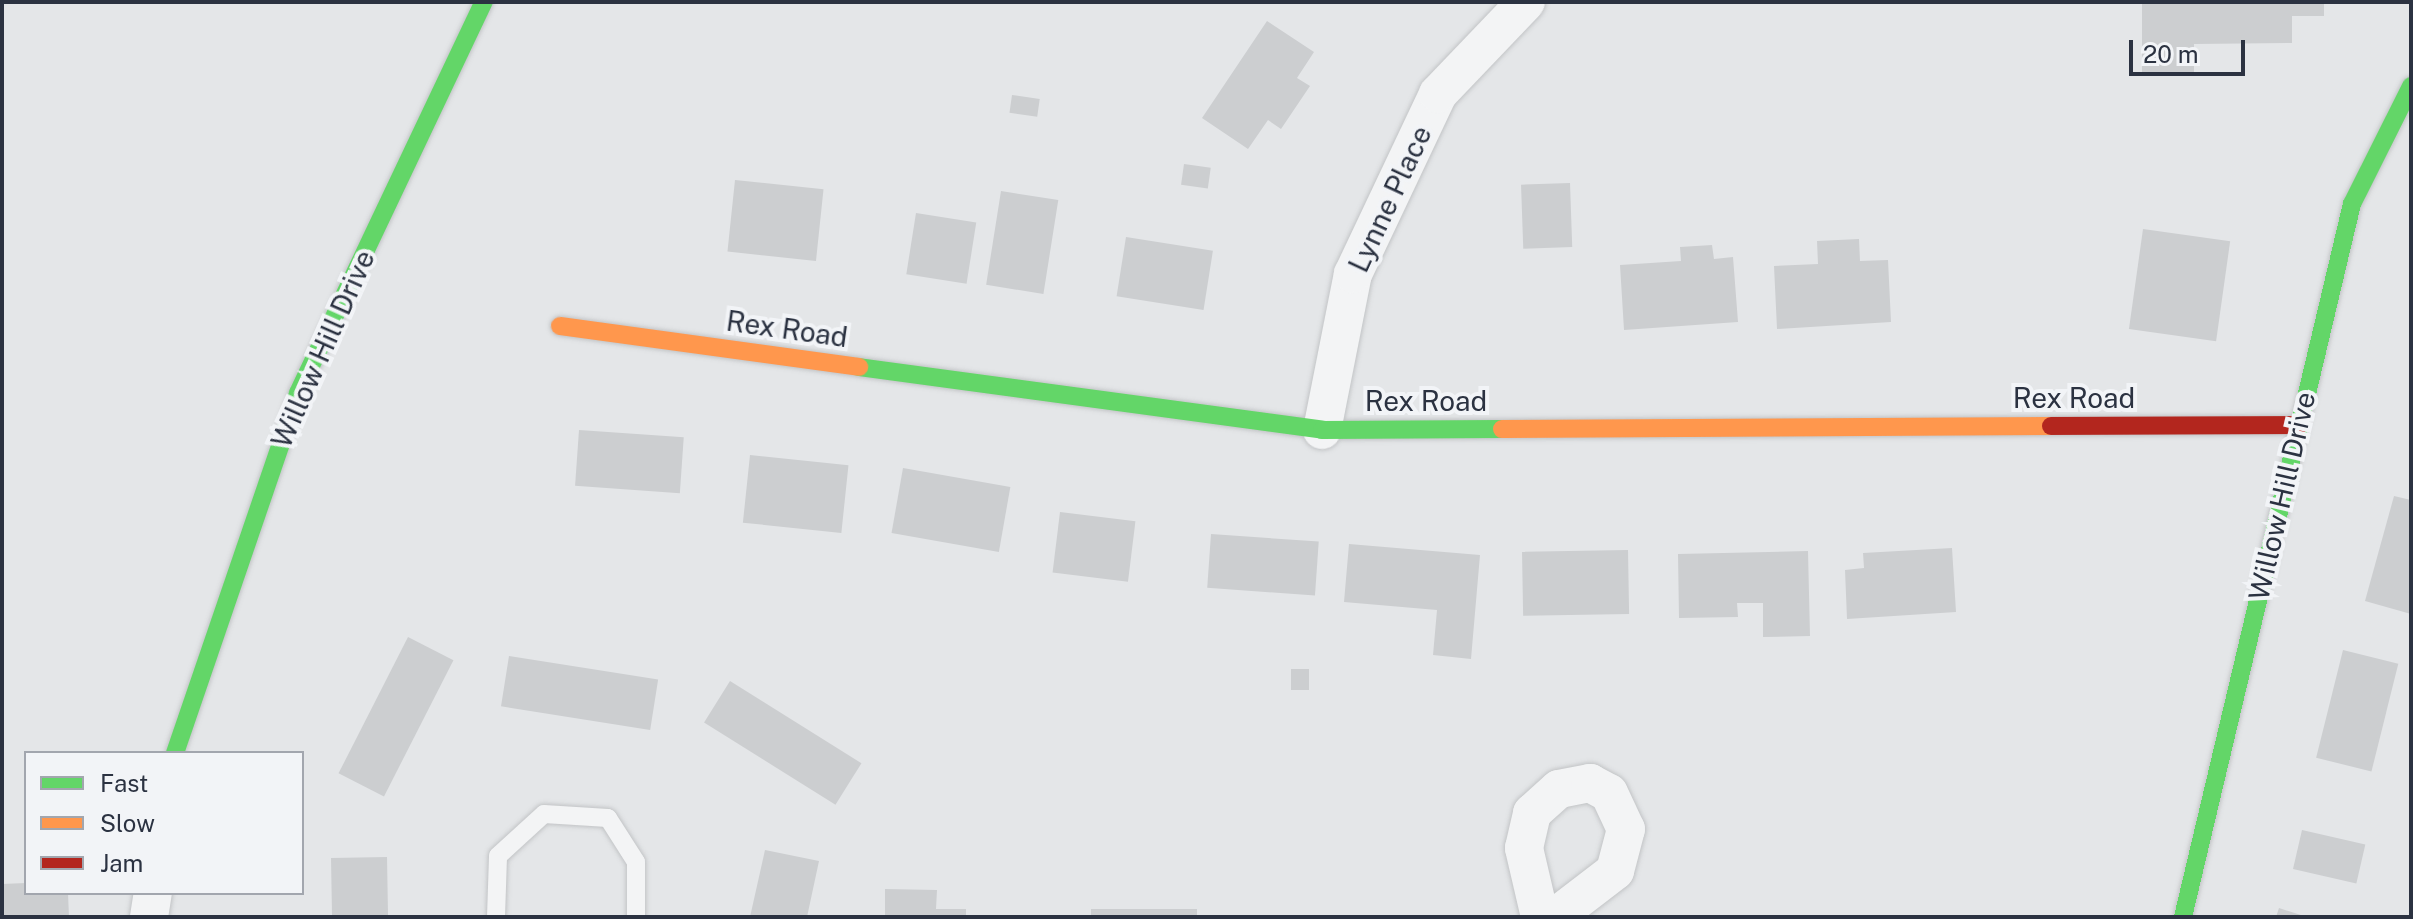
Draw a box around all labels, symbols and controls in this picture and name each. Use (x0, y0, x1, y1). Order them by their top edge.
scale bar (2133, 24, 2249, 74)
text: 20 m (2143, 40, 2199, 68)
street label: Lynne Place (1341, 120, 1439, 278)
street label: Willow Hill Drive (264, 245, 382, 453)
street label: Rex Road (724, 304, 850, 354)
street label: Rex Road (2013, 381, 2135, 415)
street label: Rex Road (1365, 384, 1487, 418)
street label: Willow Hill Drive (2242, 389, 2322, 603)
legend (24, 751, 304, 895)
text: Fast (100, 769, 148, 797)
text: Slow (100, 809, 155, 837)
text: Jam (100, 849, 143, 877)

